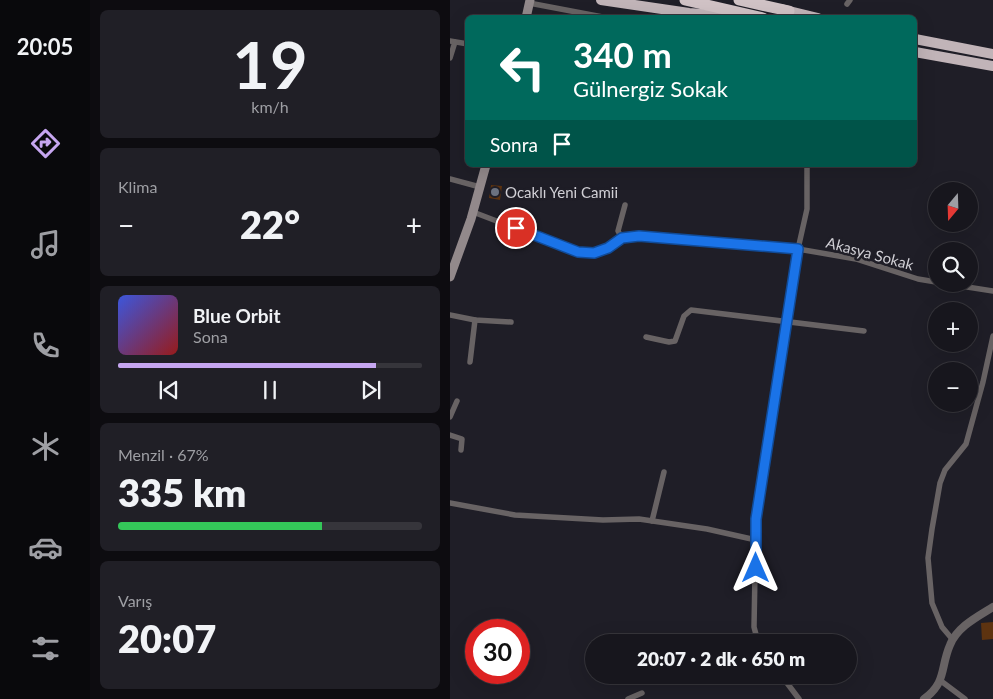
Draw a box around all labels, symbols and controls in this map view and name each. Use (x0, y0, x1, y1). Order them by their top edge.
text: 19 (232, 25, 308, 103)
text: 20:05 (17, 33, 73, 60)
text: 340 m (573, 33, 672, 75)
icon: left (490, 35, 555, 100)
text: Gülnergiz Sokak (573, 75, 728, 102)
text: km/h (251, 97, 289, 116)
icon: directions (28, 126, 63, 161)
icon: arrive (548, 130, 576, 158)
text: Sonra (490, 133, 538, 156)
text: Klima (118, 177, 157, 196)
north arrow (928, 182, 978, 232)
map controls (928, 182, 978, 412)
place label: Ocaklı Yeni Camii (505, 183, 618, 201)
marker: Ocaklı Yeni Camii (489, 186, 501, 198)
text: 22° (240, 201, 300, 247)
pin (495, 207, 537, 249)
text: − (118, 208, 134, 242)
text: + (406, 208, 422, 242)
icon: arrive (502, 214, 530, 242)
icon: music (28, 227, 63, 262)
street label: Akasya Sokak (824, 233, 916, 273)
button: search (928, 242, 978, 292)
button: + (928, 302, 978, 352)
text: Blue Orbit (193, 304, 281, 327)
text: Sona (193, 327, 228, 346)
icon: phone (28, 328, 63, 363)
button: − (928, 362, 978, 412)
icon: previous (155, 376, 183, 404)
icon: pause (256, 376, 284, 404)
icon: next (357, 376, 385, 404)
icon: climate (28, 429, 63, 464)
text: Menzil · 67% (118, 445, 209, 464)
text: 335 km (118, 469, 246, 515)
icon: car (28, 530, 63, 565)
position arrow (729, 541, 781, 593)
text: Varış (118, 591, 152, 610)
text: 20:07 (118, 615, 216, 661)
speed limit sign: 30 (465, 619, 530, 684)
icon: filters (28, 631, 63, 666)
text: 20:07 · 2 dk · 650 m (637, 647, 805, 670)

